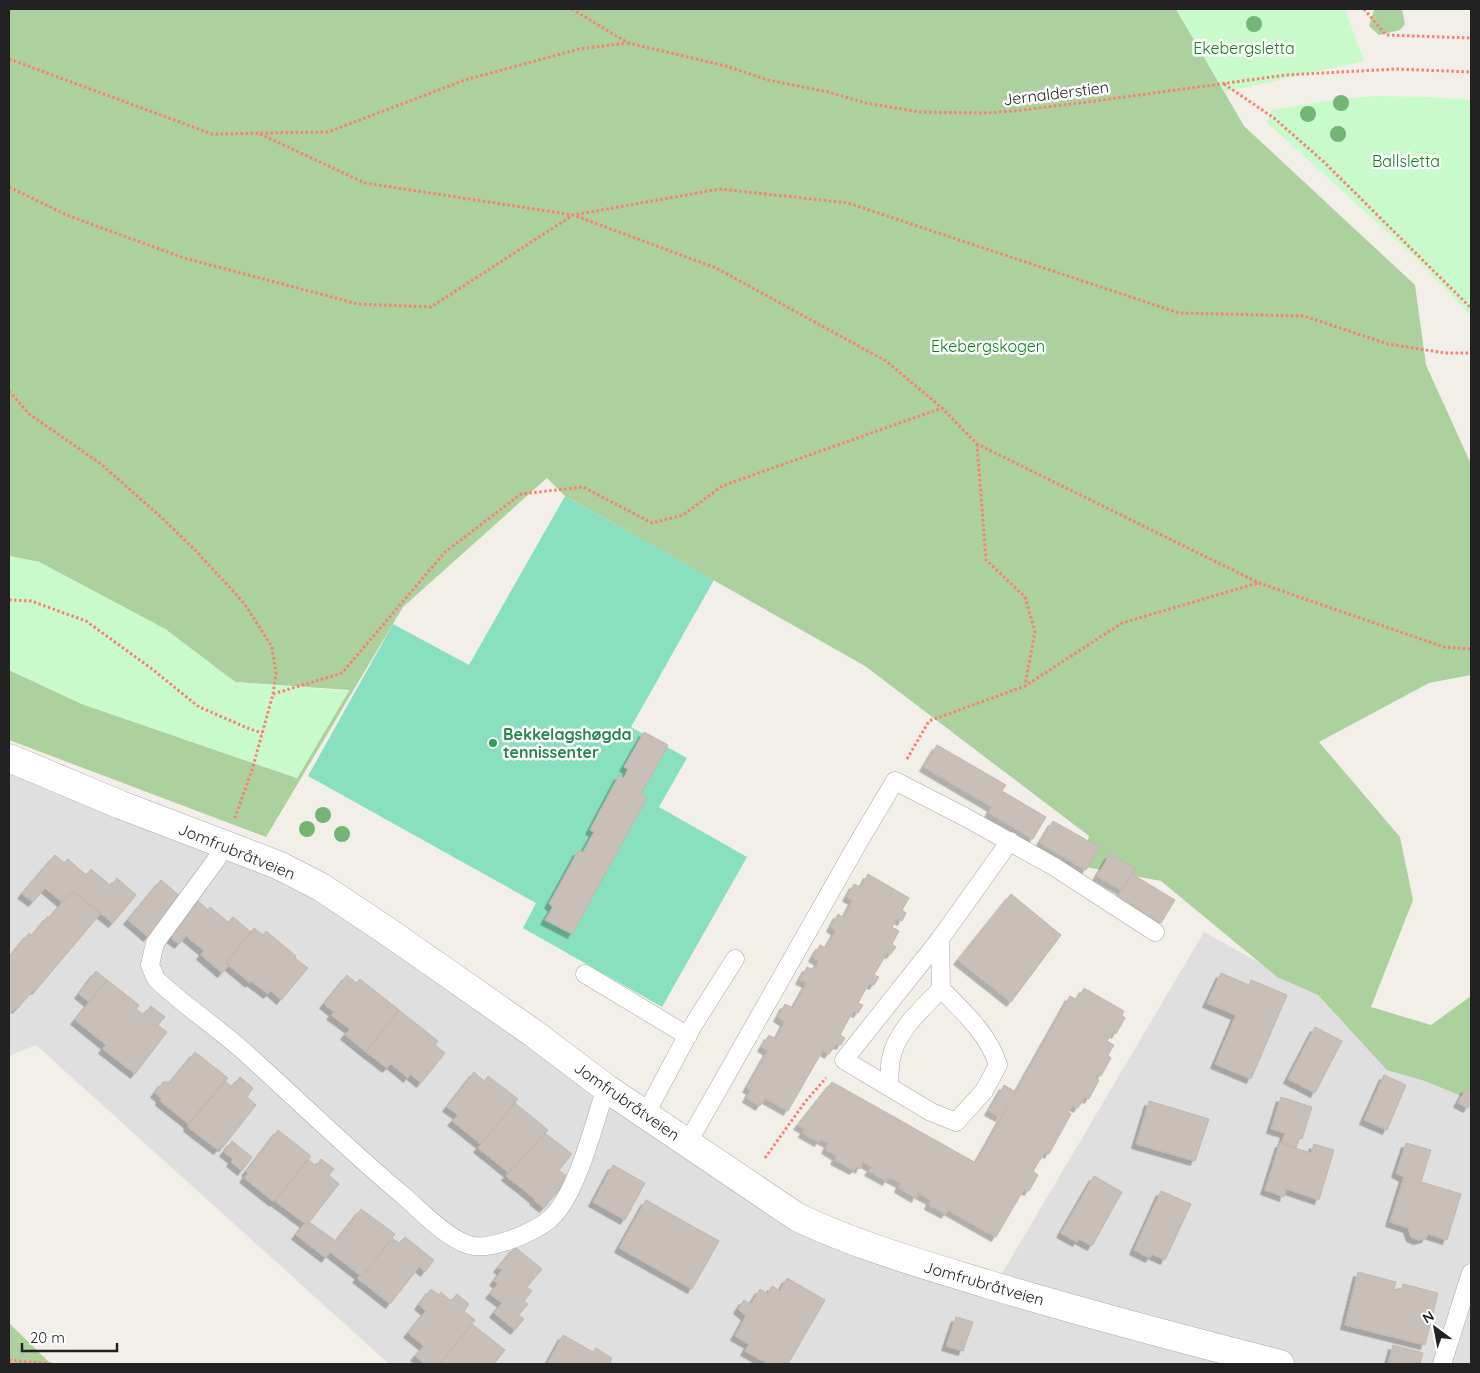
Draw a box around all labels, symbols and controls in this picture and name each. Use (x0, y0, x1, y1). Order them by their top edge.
park label: Ekebergsletta (1193, 38, 1295, 58)
street label: Jernalderstien (1002, 77, 1110, 109)
park label: Ballsletta (1372, 151, 1440, 171)
park label: Ekebergskogen (931, 336, 1045, 356)
place label: Bekkelagshøgda tennissenter (503, 724, 632, 762)
marker: Bekkelagshøgda tennissenter (487, 737, 499, 749)
street label: Jomfrubråtveien (176, 818, 298, 884)
street label: Jomfrubråtveien (570, 1057, 684, 1145)
street label: Jomfrubråtveien (921, 1256, 1047, 1310)
north arrow (1410, 1303, 1460, 1353)
text: N (1419, 1307, 1437, 1327)
scale bar (22, 1320, 118, 1352)
text: 20 m (30, 1328, 65, 1347)

